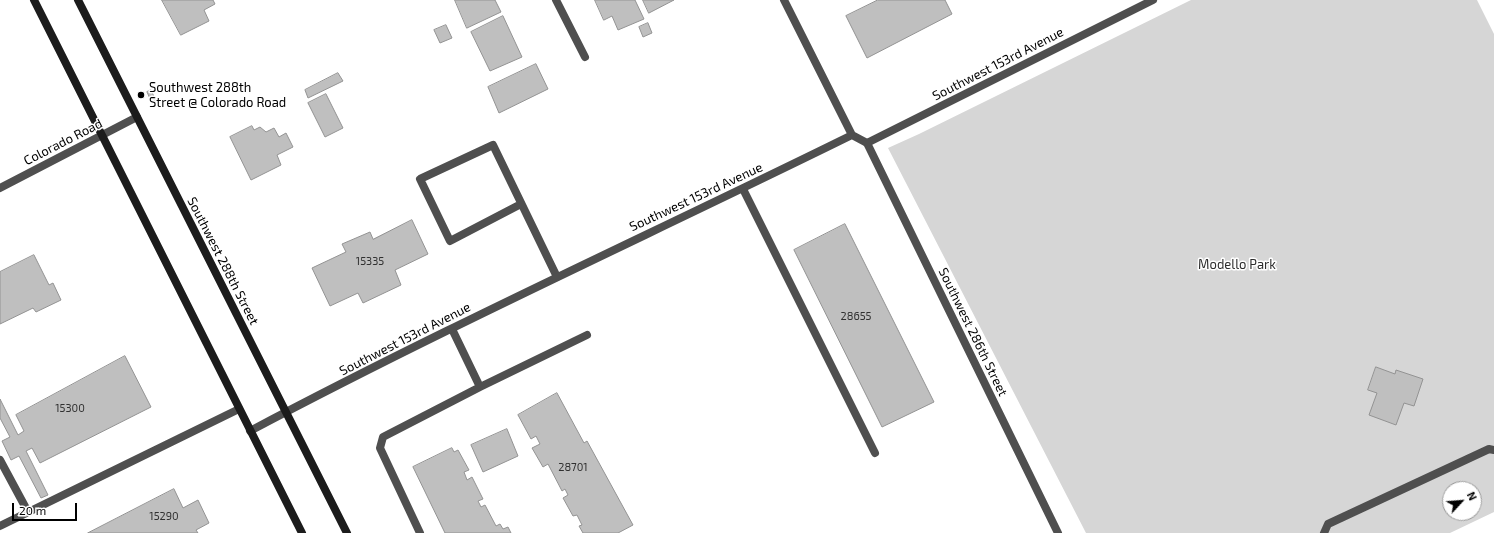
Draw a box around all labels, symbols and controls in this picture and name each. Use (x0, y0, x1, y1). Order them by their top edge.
street label: Southwest 153rd Avenue (930, 24, 1066, 104)
place label: Southwest 288th Street @ Colorado Road (149, 80, 286, 111)
marker: Southwest 288th Street @ Colorado Road (136, 90, 146, 100)
street label: Colorado Road (21, 116, 105, 168)
street label: Southwest 153rd Avenue (627, 159, 765, 235)
street label: Southwest 288th Street (184, 194, 262, 328)
house number: 15335 (356, 254, 384, 268)
park label: Modello Park (1198, 257, 1276, 273)
street label: Southwest 286th Street (935, 265, 1011, 399)
street label: Southwest 153rd Avenue (337, 299, 473, 379)
house number: 28655 (841, 309, 871, 323)
house number: 15300 (55, 401, 85, 415)
house number: 28701 (558, 460, 588, 474)
north arrow (1442, 481, 1482, 521)
text: N (1465, 490, 1480, 502)
scale bar (14, 495, 79, 521)
text: 20 m (19, 503, 46, 517)
house number: 15290 (149, 509, 179, 523)

